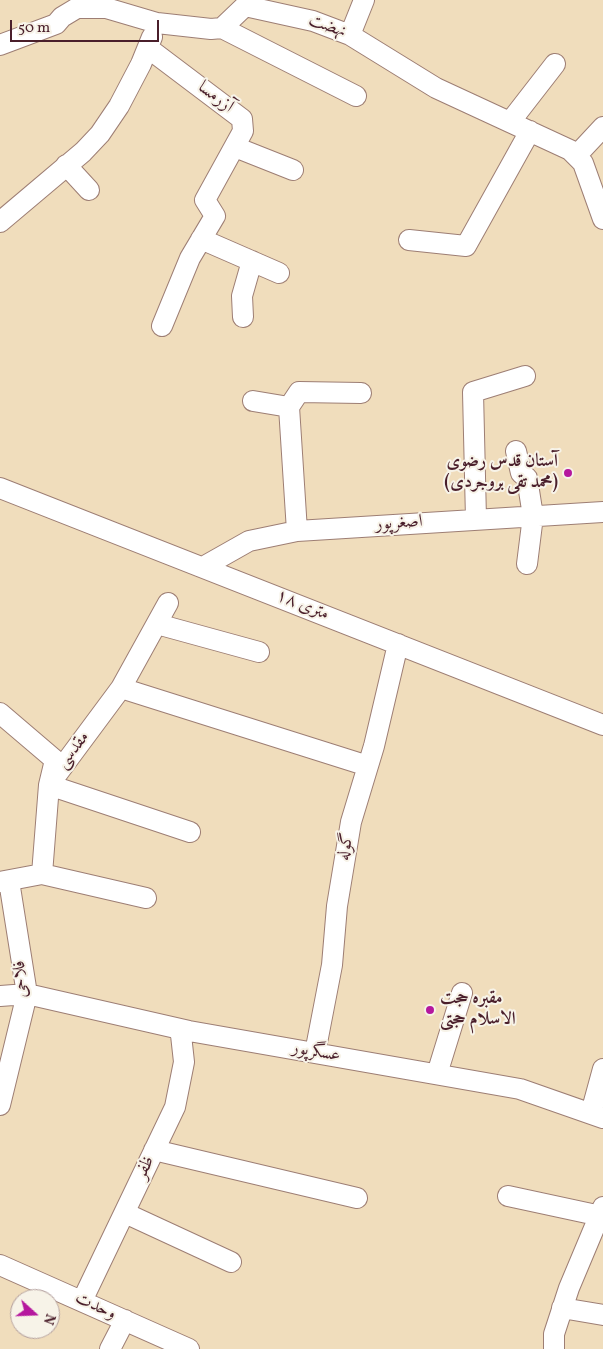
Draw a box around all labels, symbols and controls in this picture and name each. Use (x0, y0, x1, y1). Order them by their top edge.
scale bar (12, 10, 161, 42)
street label: نهضت (305, 10, 349, 44)
text: 50 m (18, 18, 50, 39)
street label: آزرمسا (193, 77, 237, 119)
place label: آستان قدس رضوی (محمد تقی بروجردی) (444, 452, 558, 494)
marker: آستان قدس رضوی (محمد تقی بروجردی) (562, 467, 574, 479)
street label: اصغرپور (375, 512, 423, 536)
street label: ۱۸ متری (272, 586, 332, 626)
street label: مقدسی (53, 728, 95, 774)
street label: گوله (334, 831, 360, 863)
street label: فلاحی (10, 960, 34, 998)
place label: مقبره حجت الاسلام حجتی (440, 989, 516, 1032)
marker: مقبره حجت الاسلام حجتی (424, 1004, 436, 1016)
street label: عسگرپور (290, 1038, 342, 1068)
street label: ظفر (131, 1153, 161, 1183)
street label: وحدت (71, 1288, 119, 1326)
north arrow (10, 1289, 60, 1339)
text: N (38, 1311, 59, 1327)

